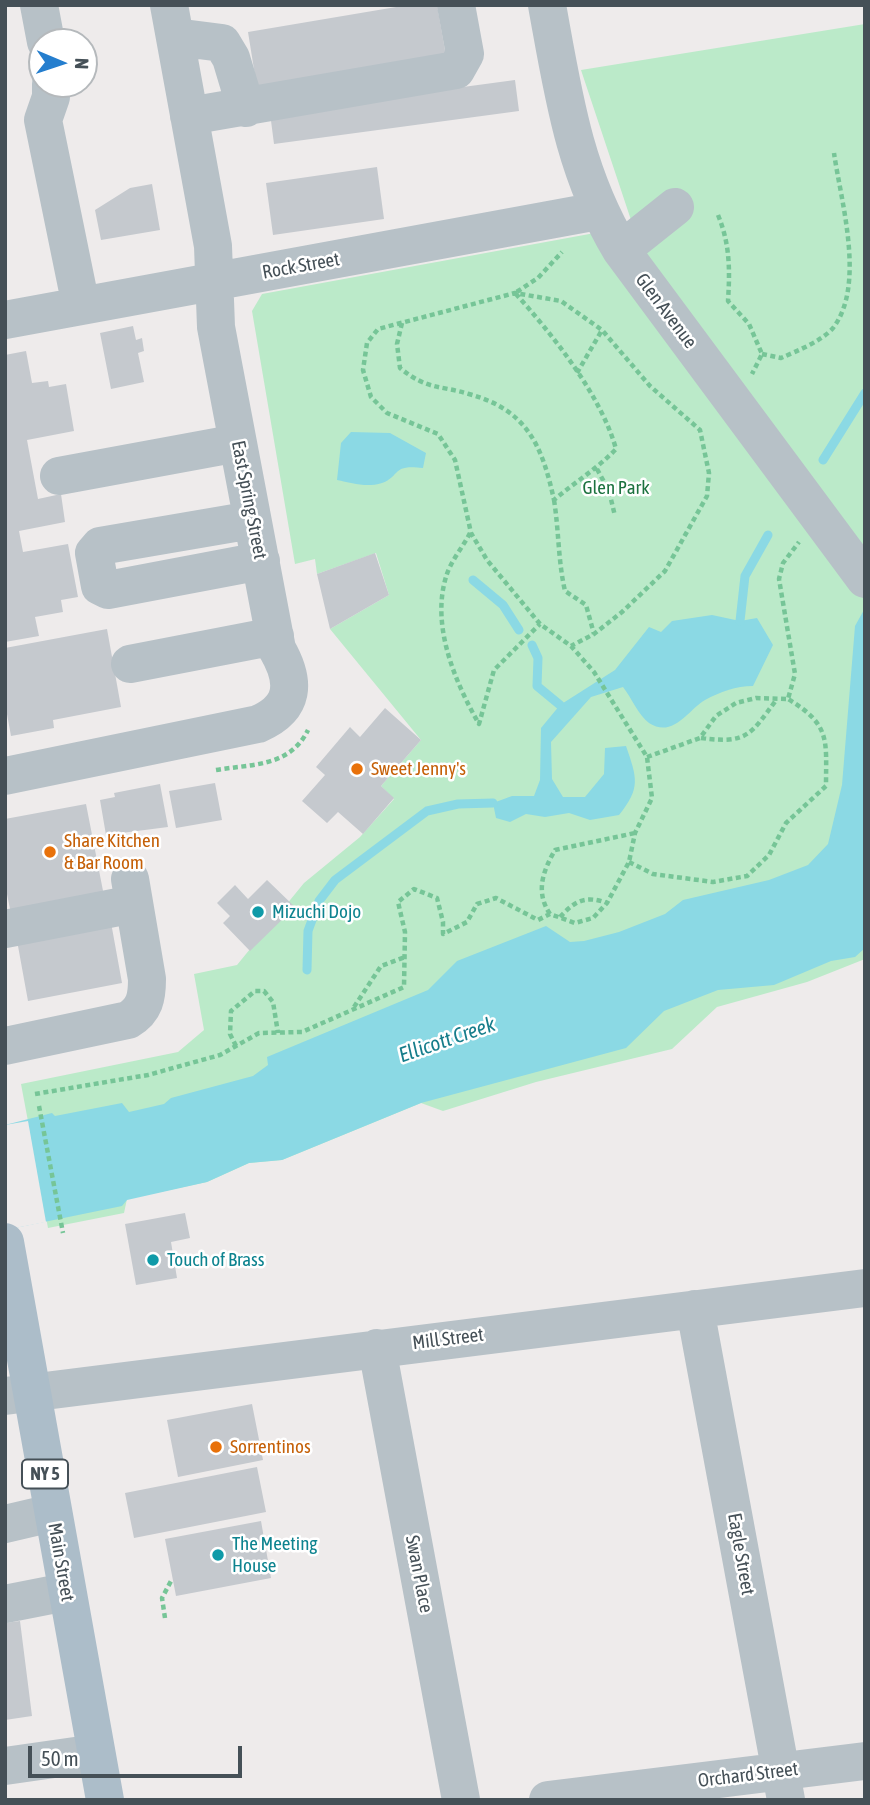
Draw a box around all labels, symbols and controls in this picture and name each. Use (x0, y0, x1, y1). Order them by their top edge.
north arrow (28, 28, 98, 98)
text: N (71, 58, 93, 70)
street label: Rock Street (261, 248, 341, 284)
street label: Glen Avenue (630, 269, 702, 353)
street label: East Spring Street (226, 439, 272, 561)
park label: Glen Park (582, 477, 650, 499)
place label: Sweet Jenny's (371, 758, 466, 780)
marker: Sweet Jenny's (349, 761, 365, 777)
place label: Share Kitchen & Bar Room (64, 830, 160, 874)
marker: Share Kitchen & Bar Room (42, 844, 58, 860)
place label: Mizuchi Dojo (272, 901, 361, 923)
marker: Mizuchi Dojo (250, 904, 266, 920)
water label: Ellicott Creek (395, 1012, 499, 1068)
place label: Touch of Brass (167, 1249, 264, 1271)
marker: Touch of Brass (145, 1252, 161, 1268)
street label: Mill Street (411, 1323, 485, 1355)
place label: Sorrentinos (230, 1436, 311, 1458)
marker: Sorrentinos (208, 1439, 224, 1455)
road number: NY 5 (22, 1460, 68, 1489)
street label: Eagle Street (723, 1511, 759, 1597)
street label: Main Street (43, 1521, 79, 1603)
place label: The Meeting House (232, 1533, 318, 1577)
street label: Swan Place (400, 1533, 438, 1615)
marker: The Meeting House (210, 1547, 226, 1563)
scale bar (32, 1731, 245, 1775)
text: 50 m (41, 1746, 79, 1770)
street label: Orchard Street (697, 1758, 799, 1792)

